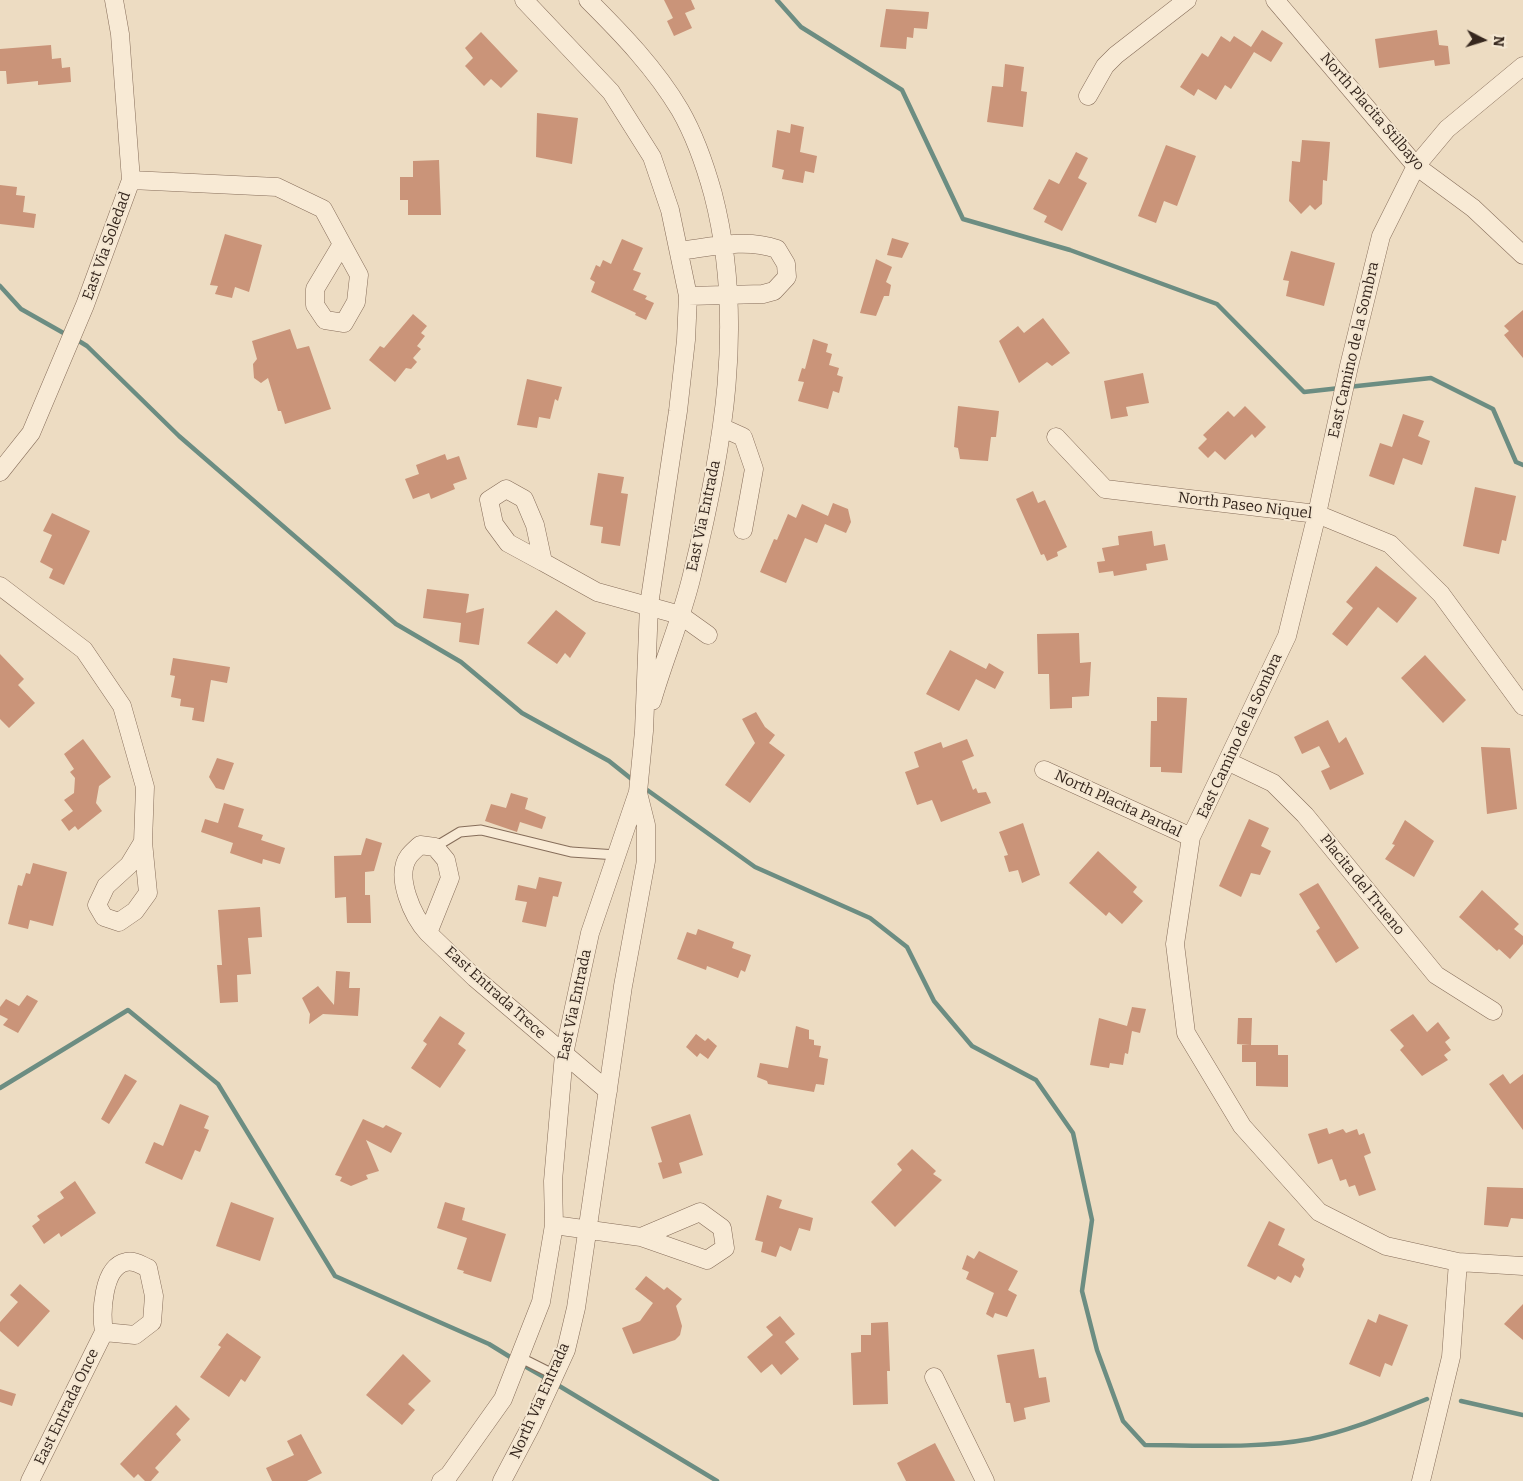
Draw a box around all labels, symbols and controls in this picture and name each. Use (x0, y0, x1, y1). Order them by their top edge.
north arrow (1458, 15, 1508, 65)
text: N (1490, 35, 1507, 47)
street label: North Placita Stilbayo (1316, 50, 1428, 174)
street label: East Via Soledad (79, 189, 135, 303)
street label: East Camino de la Sombra (1325, 260, 1383, 440)
street label: East Via Entrada (683, 459, 725, 573)
street label: North Paseo Niquel (1177, 489, 1313, 523)
street label: East Camino de la Sombra (1194, 650, 1286, 822)
street label: North Placita Pardal (1052, 767, 1184, 841)
street label: Placita del Trueno (1316, 831, 1408, 939)
street label: East Entrada Trece (441, 943, 549, 1043)
street label: East Via Entrada (554, 948, 596, 1062)
street label: North Via Entrada (506, 1340, 574, 1462)
street label: East Entrada Once (31, 1346, 103, 1468)

